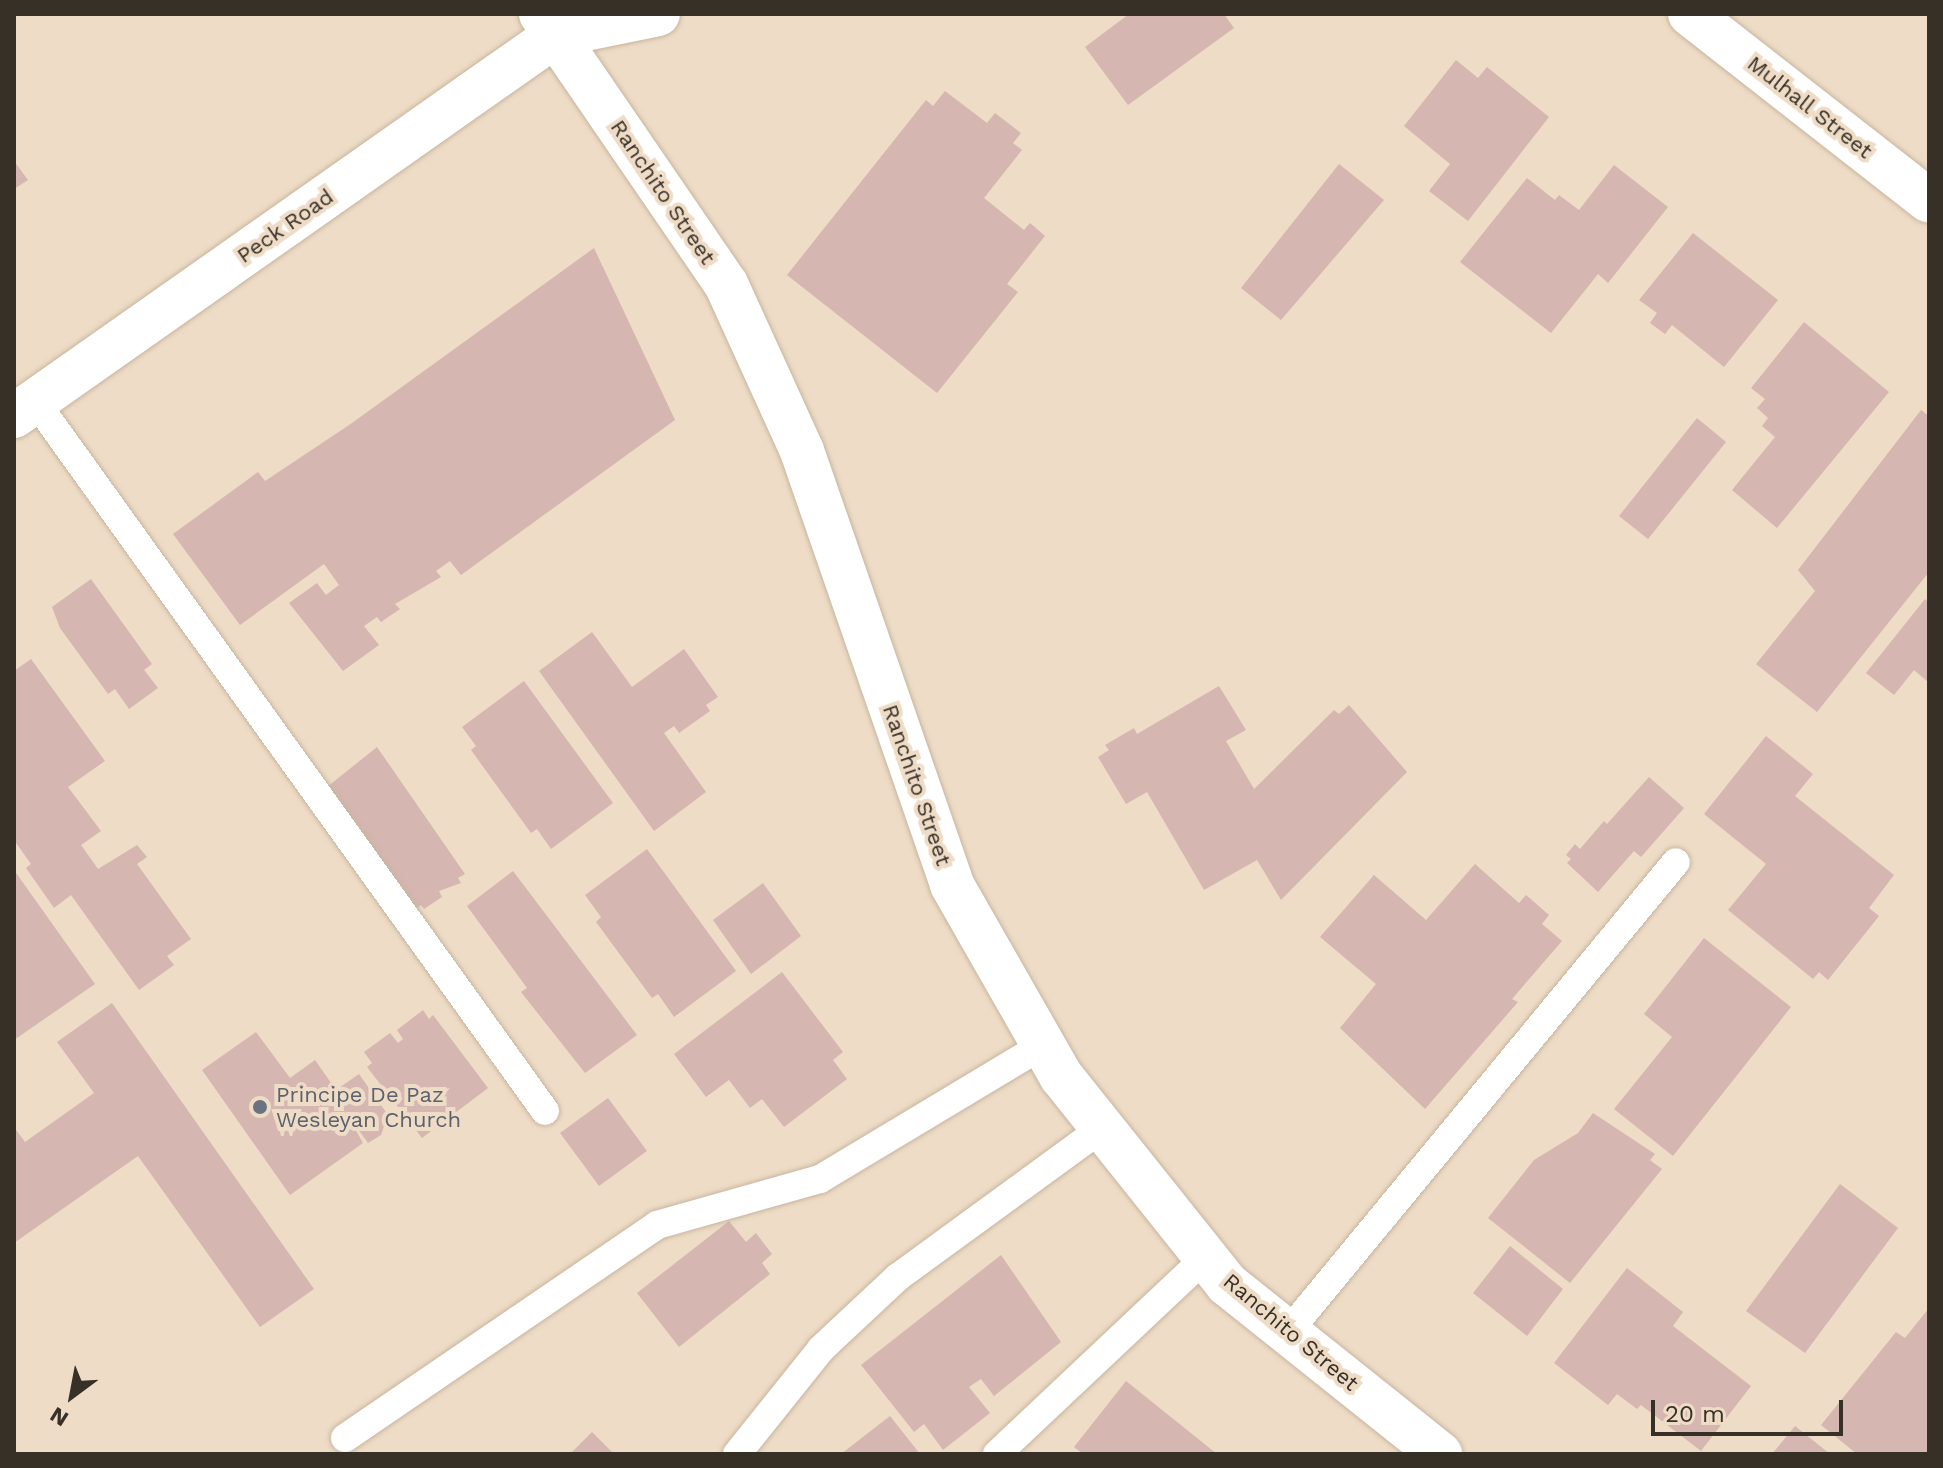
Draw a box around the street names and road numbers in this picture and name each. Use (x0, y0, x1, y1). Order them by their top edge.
street label: Mulhall Street (1742, 50, 1878, 164)
street label: Ranchito Street (605, 115, 721, 269)
street label: Peck Road (232, 183, 338, 269)
street label: Ranchito Street (877, 701, 957, 869)
street label: Ranchito Street (1218, 1268, 1364, 1396)

